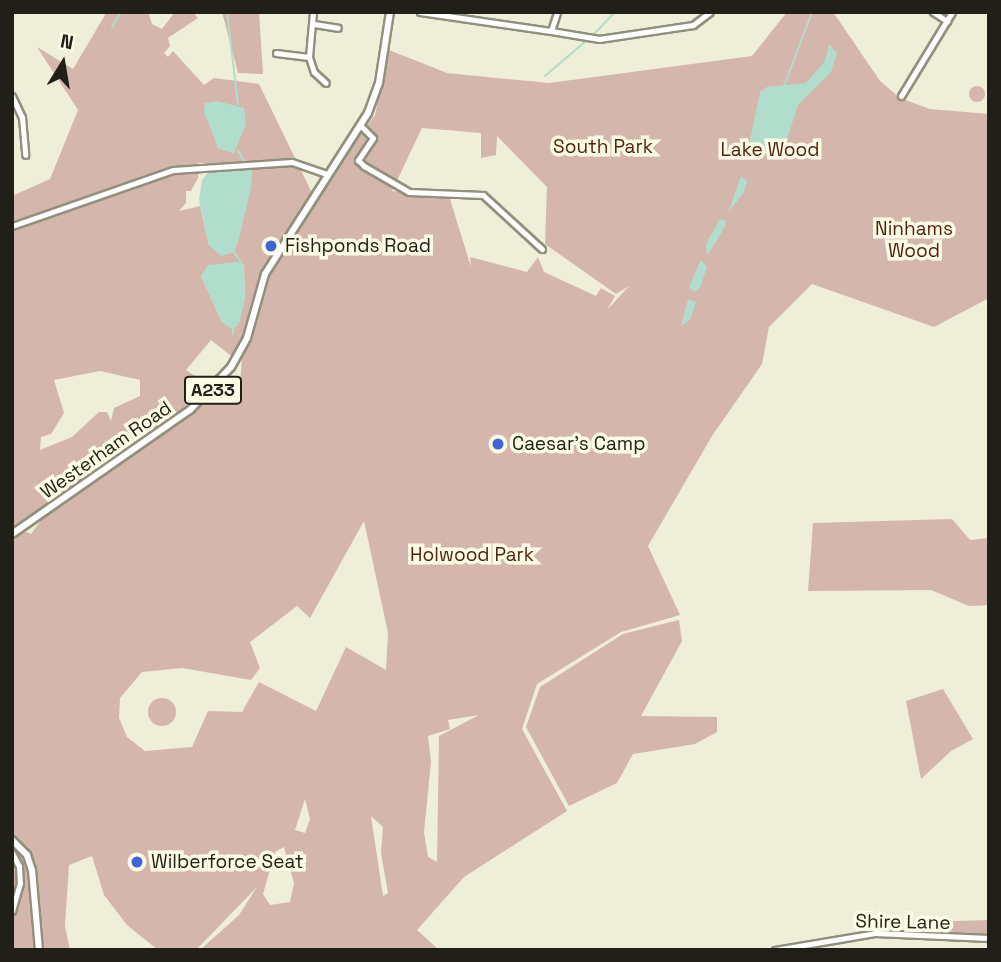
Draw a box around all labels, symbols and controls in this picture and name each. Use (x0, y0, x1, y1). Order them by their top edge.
north arrow (28, 28, 98, 98)
text: N (58, 28, 76, 55)
park label: South Park (553, 136, 653, 158)
park label: Lake Wood (720, 139, 820, 161)
park label: Ninhams Wood (875, 218, 953, 262)
place label: Fishponds Road (285, 235, 431, 257)
marker: Fishponds Road (263, 238, 279, 254)
road number: A233 (183, 376, 243, 404)
street label: Westerham Road (36, 396, 176, 504)
place label: Caesar's Camp (512, 433, 645, 455)
marker: Caesar's Camp (490, 436, 506, 452)
park label: Holwood Park (410, 544, 534, 566)
place label: Wilberforce Seat (151, 851, 304, 873)
marker: Wilberforce Seat (129, 854, 145, 870)
street label: Shire Lane (855, 910, 951, 934)

